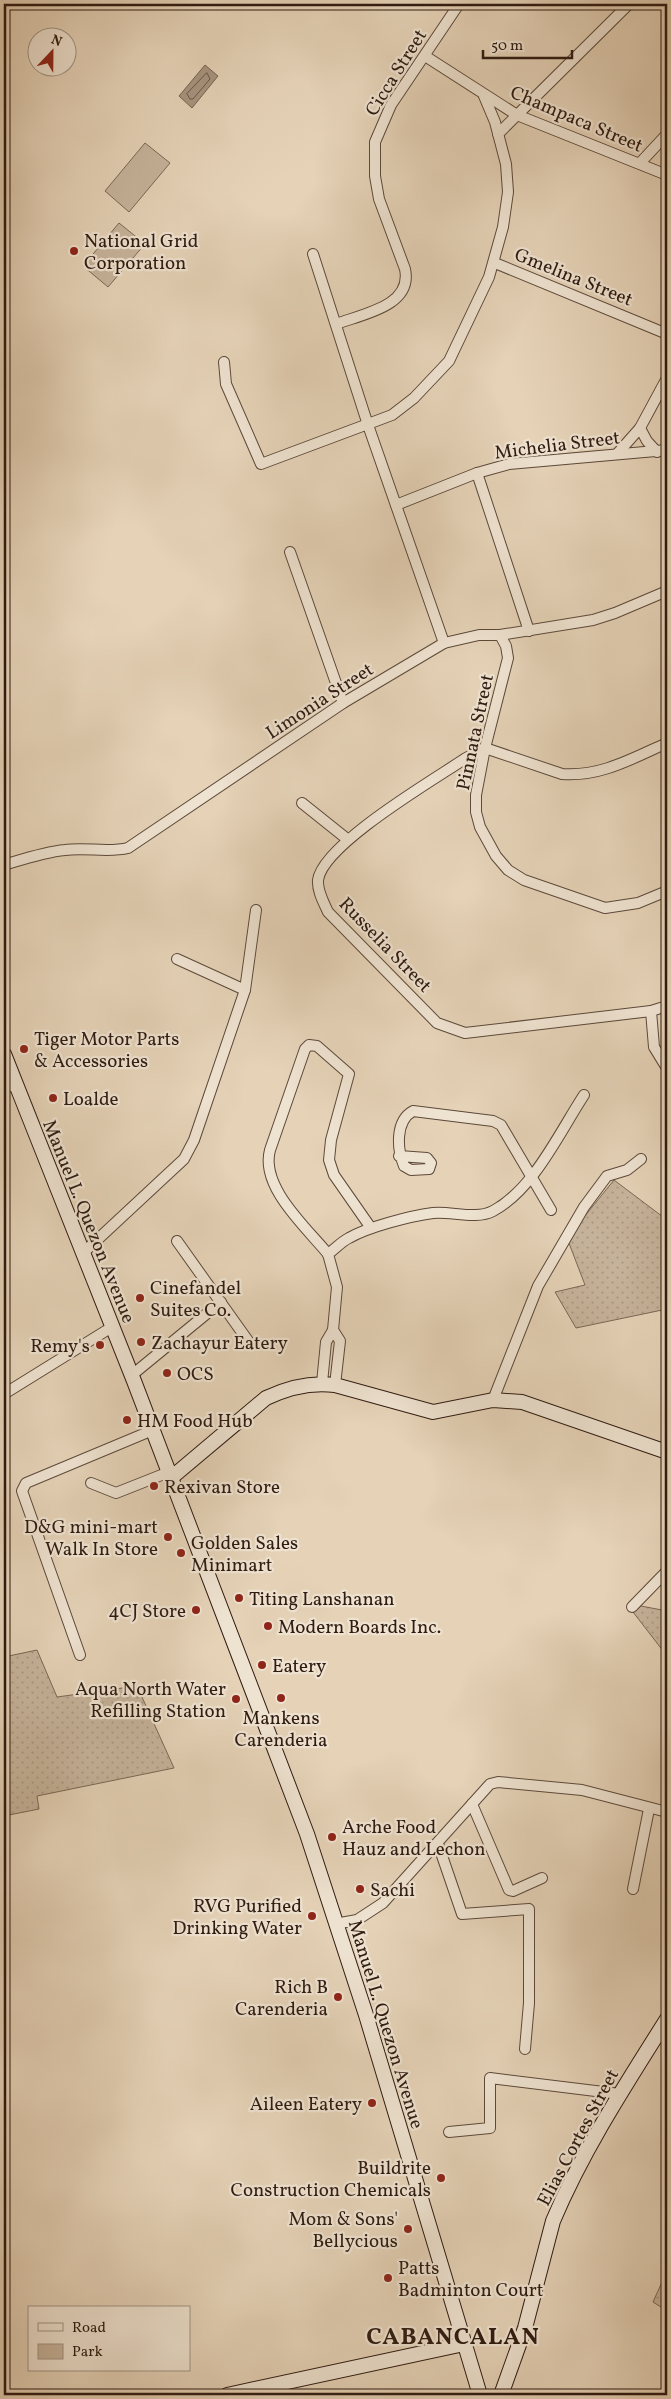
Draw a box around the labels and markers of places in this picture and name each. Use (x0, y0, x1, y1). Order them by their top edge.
place label: National Grid Corporation (84, 229, 198, 277)
marker: National Grid Corporation (68, 245, 80, 257)
place label: Tiger Motor Parts & Accessories (34, 1027, 179, 1075)
marker: Tiger Motor Parts & Accessories (18, 1043, 30, 1055)
place label: Loalde (63, 1087, 119, 1113)
marker: Loalde (47, 1092, 59, 1104)
place label: Cinefandel Suites Co. (150, 1276, 242, 1324)
marker: Cinefandel Suites Co. (134, 1292, 146, 1304)
place label: Zachayur Eatery (151, 1331, 288, 1357)
place label: Remy's (30, 1334, 90, 1360)
marker: Zachayur Eatery (135, 1336, 147, 1348)
marker: Remy's (94, 1339, 106, 1351)
place label: OCS (177, 1362, 214, 1388)
marker: OCS (161, 1367, 173, 1379)
place label: HM Food Hub (137, 1409, 253, 1435)
marker: HM Food Hub (121, 1414, 133, 1426)
place label: Rexivan Store (164, 1475, 280, 1501)
marker: Rexivan Store (148, 1480, 160, 1492)
place label: D&G mini-mart Walk In Store (24, 1515, 158, 1563)
marker: D&G mini-mart Walk In Store (162, 1531, 174, 1543)
place label: Golden Sales Minimart (191, 1531, 298, 1579)
marker: Golden Sales Minimart (175, 1547, 187, 1559)
place label: Titing Lanshanan (249, 1587, 395, 1613)
marker: Titing Lanshanan (233, 1592, 245, 1604)
place label: 4CJ Store (108, 1599, 186, 1625)
marker: 4CJ Store (190, 1604, 202, 1616)
place label: Modern Boards Inc. (278, 1615, 441, 1641)
marker: Modern Boards Inc. (262, 1620, 274, 1632)
place label: Eatery (272, 1654, 326, 1680)
marker: Eatery (256, 1659, 268, 1671)
place label: Aqua North Water Refilling Station (75, 1677, 226, 1725)
marker: Mankens Carenderia (275, 1692, 287, 1704)
marker: Aqua North Water Refilling Station (230, 1693, 242, 1705)
place label: Mankens Carenderia (234, 1706, 328, 1754)
place label: Arche Food Hauz and Lechon (342, 1815, 486, 1863)
marker: Arche Food Hauz and Lechon (326, 1831, 338, 1843)
place label: Sachi (370, 1878, 415, 1904)
marker: Sachi (354, 1883, 366, 1895)
place label: RVG Purified Drinking Water (172, 1894, 302, 1942)
marker: RVG Purified Drinking Water (306, 1910, 318, 1922)
place label: Rich B Carenderia (235, 1975, 328, 2023)
marker: Rich B Carenderia (332, 1991, 344, 2003)
place label: Aileen Eatery (250, 2092, 362, 2118)
marker: Aileen Eatery (366, 2097, 378, 2109)
place label: Buildrite Construction Chemicals (230, 2156, 431, 2204)
marker: Buildrite Construction Chemicals (435, 2172, 447, 2184)
place label: Mom & Sons' Bellycious (289, 2207, 398, 2255)
marker: Mom & Sons' Bellycious (402, 2223, 414, 2235)
place label: Patts Badminton Court (398, 2256, 544, 2304)
marker: Patts Badminton Court (382, 2272, 394, 2284)

